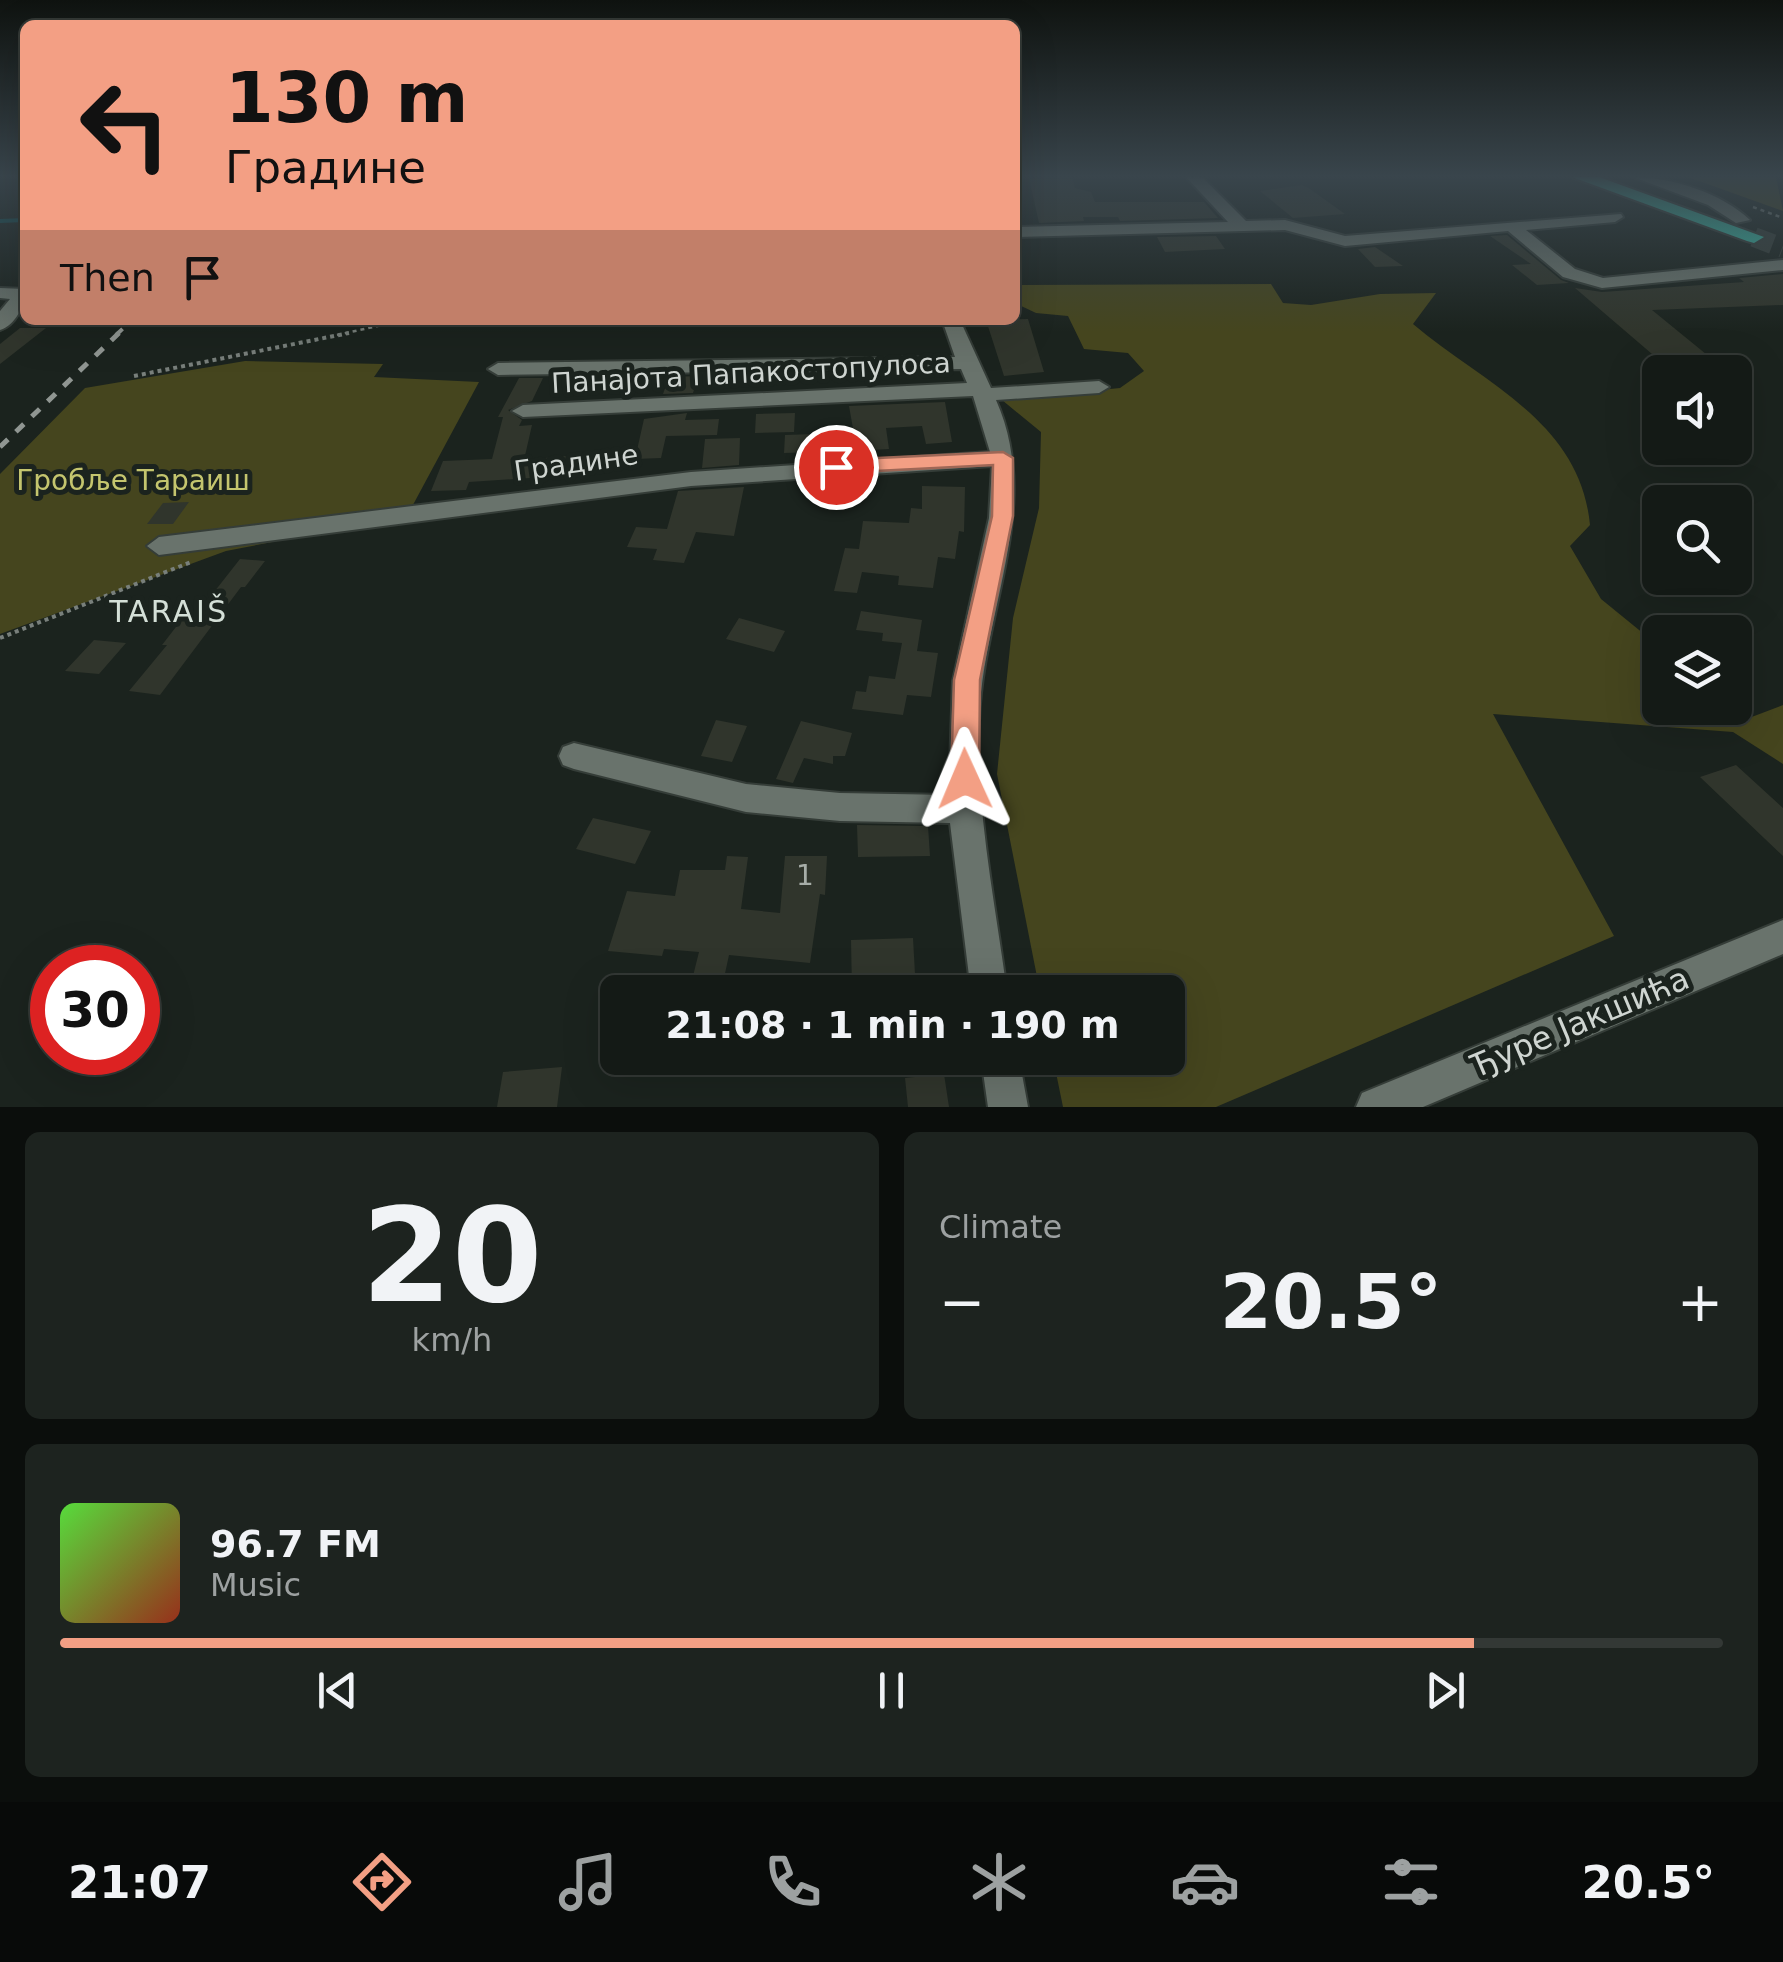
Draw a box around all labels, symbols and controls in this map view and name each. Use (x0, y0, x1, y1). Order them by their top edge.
text: 130 m (225, 57, 468, 139)
icon: left (60, 60, 190, 190)
text: Градине (225, 141, 426, 194)
icon: arrive (175, 250, 230, 305)
text: Then (60, 256, 155, 300)
street label: Панајота Папакостопулоса (550, 346, 952, 400)
map controls (1642, 355, 1752, 725)
button: sound (1642, 355, 1752, 465)
pin (794, 425, 879, 510)
street label: Градине (512, 438, 640, 488)
icon: arrive (809, 440, 864, 495)
park label: Гробље Тараиш (16, 464, 250, 497)
button: search (1642, 485, 1752, 595)
district label: TARAIŠ (108, 593, 229, 629)
button: layers (1642, 615, 1752, 725)
position arrow (913, 727, 1017, 831)
house number: 1 (796, 859, 814, 892)
speed limit sign: 30 (30, 945, 160, 1075)
street label: Ђуре Јакшића (1464, 959, 1695, 1085)
text: 21:08 · 1 min · 190 m (665, 1003, 1120, 1047)
text: 20 (362, 1180, 542, 1332)
text: Climate (939, 1208, 1062, 1246)
text: 20.5° (1220, 1258, 1442, 1346)
text: − (939, 1270, 985, 1334)
text: + (1677, 1270, 1723, 1334)
text: km/h (412, 1321, 492, 1359)
text: 96.7 FM (210, 1522, 381, 1566)
text: Music (210, 1566, 301, 1604)
icon: previous (310, 1663, 365, 1718)
icon: pause (864, 1663, 919, 1718)
icon: next (1418, 1663, 1473, 1718)
icon: directions (347, 1847, 417, 1917)
icon: music (553, 1847, 623, 1917)
icon: phone (758, 1847, 828, 1917)
icon: climate (964, 1847, 1034, 1917)
icon: car (1170, 1847, 1240, 1917)
icon: filters (1376, 1847, 1446, 1917)
text: 21:07 (68, 1856, 211, 1909)
text: 20.5° (1581, 1856, 1715, 1909)

